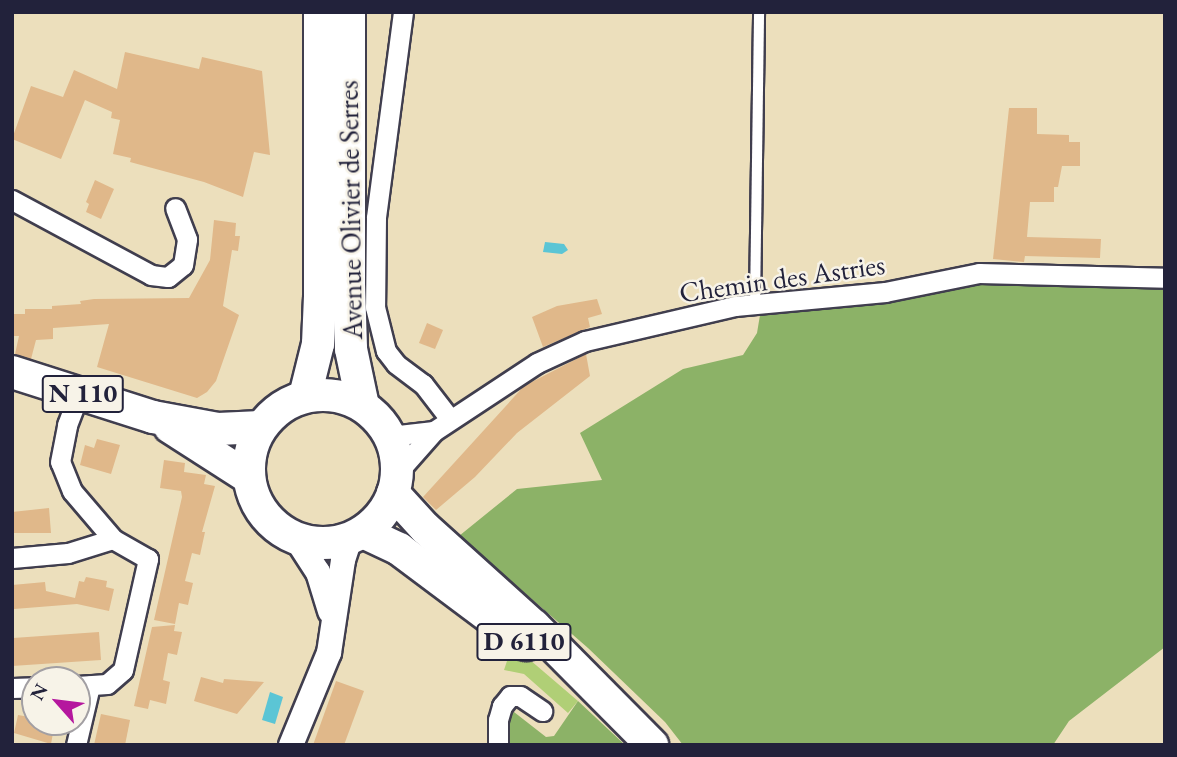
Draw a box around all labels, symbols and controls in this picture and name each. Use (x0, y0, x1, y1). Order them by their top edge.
street label: Avenue Olivier de Serres (331, 80, 369, 340)
street label: Chemin des Astries (677, 247, 887, 309)
road number: N 110 (41, 372, 125, 416)
road number: D 6110 (475, 620, 573, 664)
north arrow (21, 666, 91, 736)
text: N (24, 679, 53, 705)

